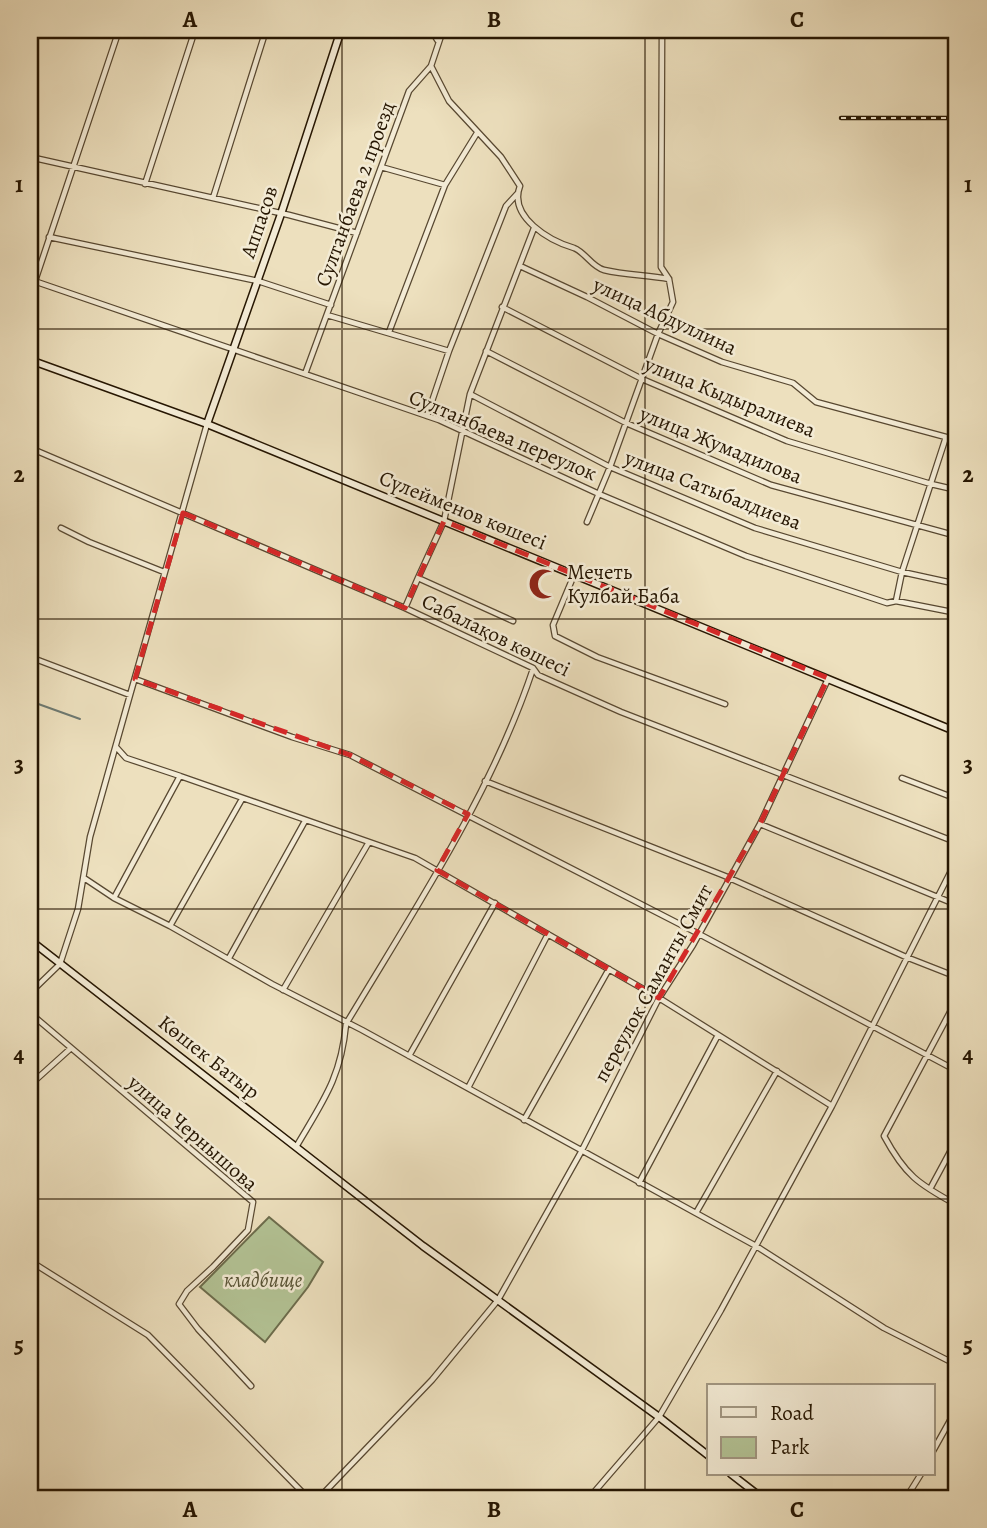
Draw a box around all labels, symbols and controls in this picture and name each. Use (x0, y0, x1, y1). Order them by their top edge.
text: A (182, 4, 198, 35)
text: B (487, 4, 501, 35)
text: C (790, 4, 804, 35)
street label: Султанбаева 2 проезд (309, 98, 401, 290)
text: 1 (15, 169, 23, 200)
text: 1 (964, 169, 972, 200)
street label: Аппасов (233, 182, 284, 263)
street label: улица Абдуллина (588, 270, 742, 362)
street label: улица Кыдыралиева (639, 350, 820, 444)
street label: Султанбаева переулок (405, 383, 601, 487)
street label: улица Жумадилова (635, 399, 807, 490)
street label: улица Сатыбалдиева (620, 443, 806, 537)
text: 2 (13, 459, 25, 490)
text: 2 (962, 459, 974, 490)
street label: Сүлейменов көшесі (375, 464, 551, 556)
place label: Мечеть Кулбай Баба (567, 558, 680, 610)
mosque icon: Мечеть Кулбай Баба (527, 567, 561, 601)
street label: Сабалақов көшесі (417, 587, 575, 683)
text: 3 (14, 749, 24, 780)
text: 3 (963, 749, 973, 780)
street label: переулок Саманты Смит (587, 879, 719, 1087)
street label: Көшек Батыр (152, 1008, 266, 1106)
text: 4 (14, 1039, 25, 1070)
text: 4 (963, 1039, 974, 1070)
street label: улица Чернышова (121, 1068, 264, 1198)
park label: кладбище (224, 1266, 303, 1294)
text: 5 (14, 1329, 24, 1360)
text: 5 (963, 1329, 973, 1360)
legend (707, 1384, 934, 1476)
text: Road (770, 1399, 814, 1427)
text: Park (770, 1433, 810, 1461)
text: A (182, 1494, 198, 1525)
text: B (487, 1494, 501, 1525)
text: C (790, 1494, 804, 1525)

